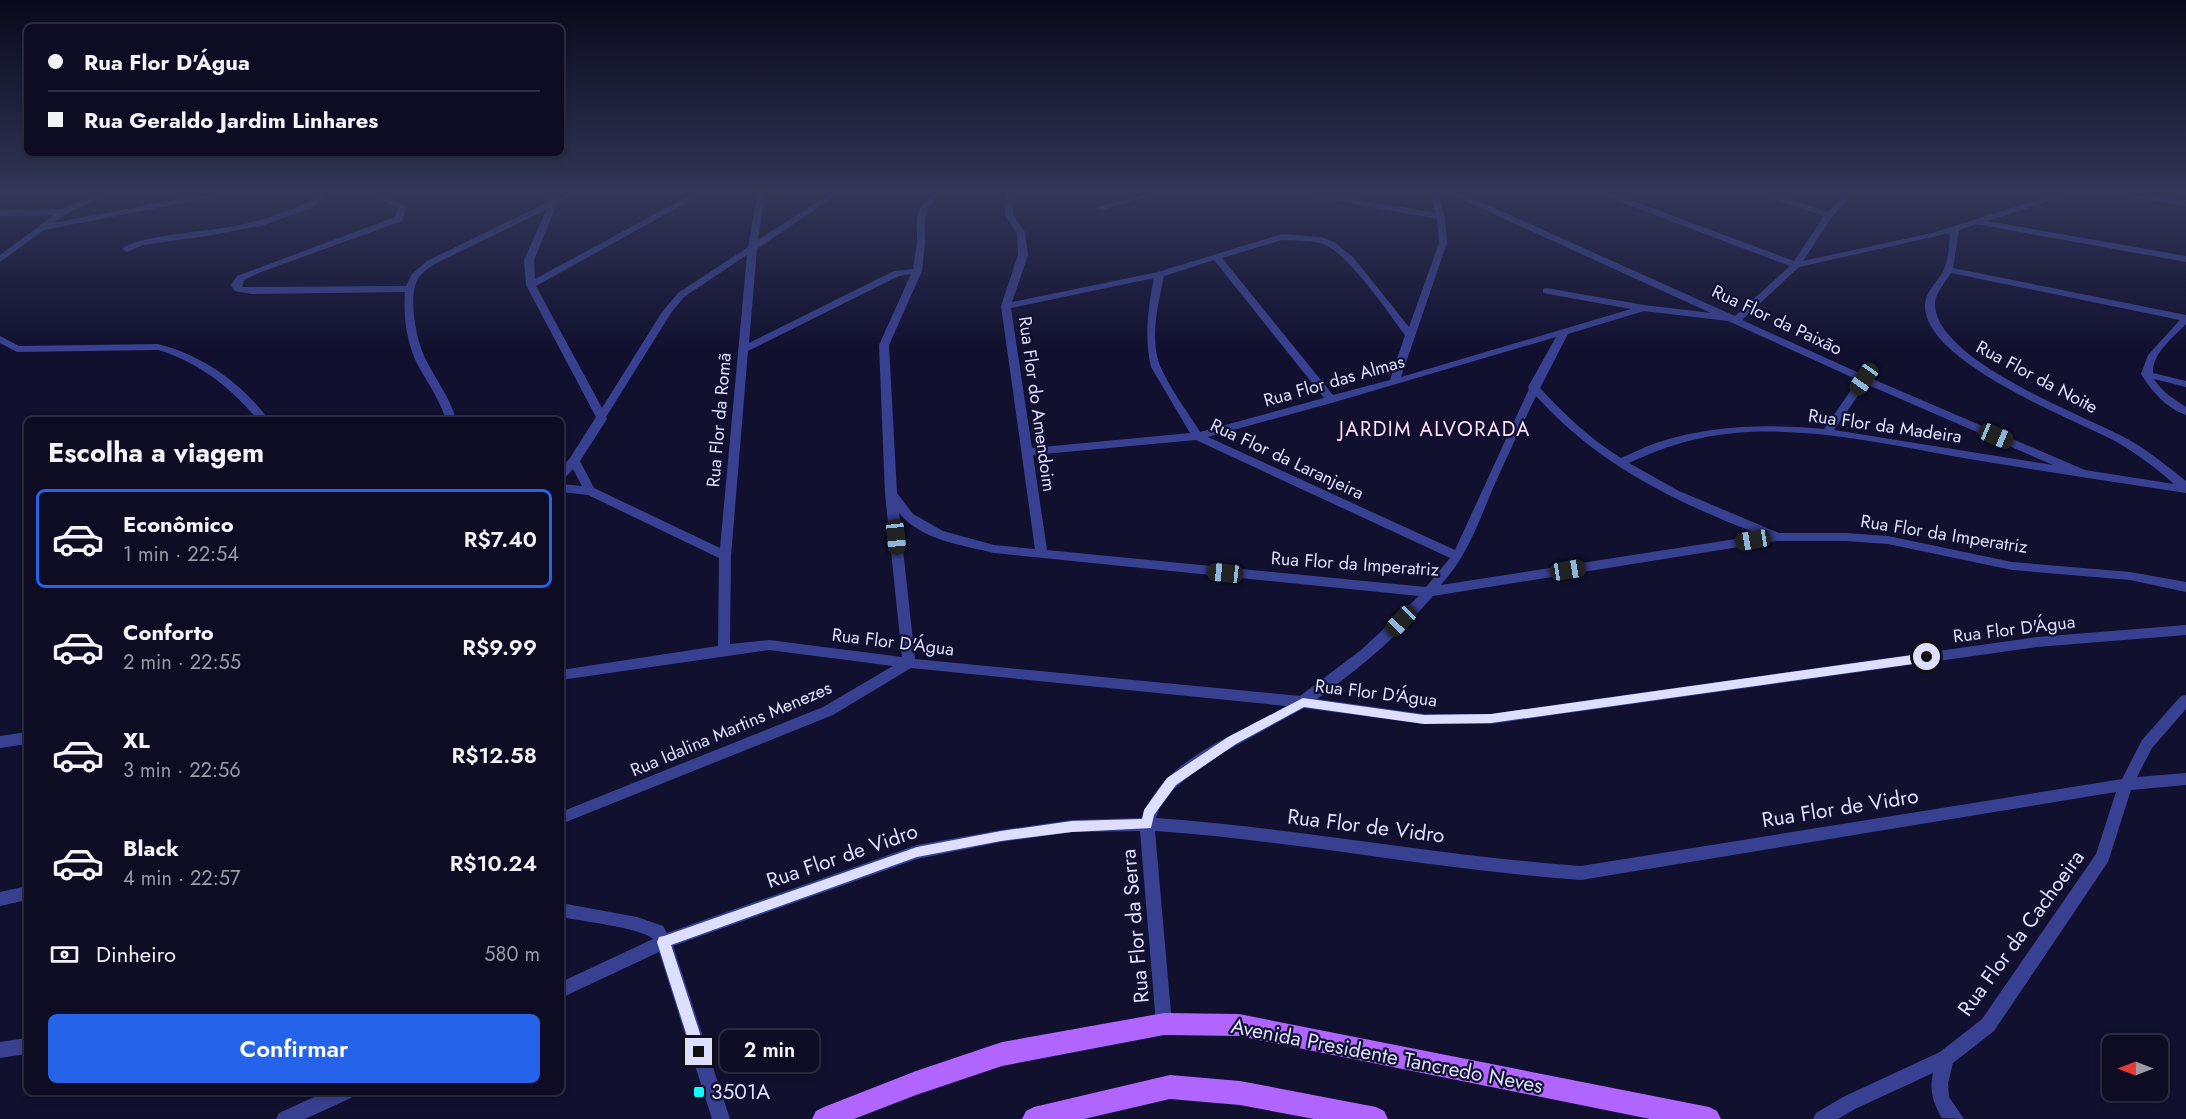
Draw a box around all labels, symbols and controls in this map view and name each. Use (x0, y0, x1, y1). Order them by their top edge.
text: Rua Flor D'Água (84, 46, 250, 78)
text: Rua Geraldo Jardim Linhares (84, 104, 378, 136)
street label: Rua Flor da Paixão (1708, 278, 1847, 362)
street label: Rua Flor do Amendoim (1012, 315, 1062, 493)
street label: Rua Flor da Noite (1972, 334, 2102, 420)
street label: Rua Flor das Almas (1260, 348, 1408, 414)
street label: Rua Flor da Romã (700, 352, 738, 488)
car (1846, 359, 1882, 399)
street label: Rua Flor da Madeira (1807, 402, 1963, 450)
street label: Rua Flor da Laranjeira (1206, 412, 1368, 506)
district label: JARDIM ALVORADA (1336, 415, 1531, 444)
car (1976, 421, 2016, 451)
text: Escolha a viagem (48, 433, 264, 472)
text: Econômico (123, 508, 234, 540)
street label: Rua Flor da Imperatriz (1859, 508, 2030, 560)
icon: car (51, 512, 105, 566)
car (885, 518, 907, 556)
text: R$7.40 (464, 523, 537, 555)
car (1734, 528, 1772, 552)
text: 1 min · 22:54 (123, 540, 239, 569)
street label: Rua Flor da Imperatriz (1270, 545, 1441, 583)
car (1549, 558, 1587, 582)
car (1206, 562, 1244, 584)
car (1382, 602, 1420, 640)
street label: Rua Flor D'Água (1951, 609, 2077, 649)
text: Conforto (123, 616, 214, 648)
icon: car (51, 620, 105, 674)
street label: Rua Flor D'Água (830, 622, 956, 662)
text: R$9.99 (462, 631, 537, 663)
route start (1913, 643, 1940, 670)
text: 2 min · 22:55 (123, 648, 241, 677)
street label: Rua Flor D'Água (1313, 673, 1439, 713)
street label: Rua Idalina Martins Menezes (626, 675, 836, 783)
text: XL (123, 724, 150, 756)
icon: car (51, 728, 105, 782)
text: R$12.58 (452, 739, 537, 771)
text: 3 min · 22:56 (123, 756, 241, 785)
street label: Rua Flor de Vidro (1760, 781, 1920, 835)
street label: Rua Flor de Vidro (1286, 801, 1446, 851)
street label: Rua Flor de Vidro (762, 816, 922, 896)
text: Black (123, 832, 179, 864)
icon: car (51, 836, 105, 890)
street label: Rua Flor da Cachoeira (1951, 844, 2091, 1022)
text: R$10.24 (450, 847, 537, 879)
street label: Rua Flor da Serra (1113, 848, 1157, 1004)
text: 4 min · 22:57 (123, 864, 241, 893)
icon: cash (48, 938, 81, 971)
text: Dinheiro (96, 938, 176, 970)
text: 580 m (484, 940, 540, 969)
street label: Avenida Presidente Tancredo Neves (1228, 1011, 1546, 1101)
button: Confirmar (48, 1014, 540, 1083)
callout: 2 min (720, 1031, 819, 1073)
north arrow (2102, 1035, 2168, 1101)
map controls (2102, 1035, 2168, 1101)
text: 2 min (744, 1036, 795, 1065)
route end (685, 1038, 712, 1065)
place label: 3501A (711, 1077, 770, 1107)
marker: 3501A (692, 1085, 706, 1099)

